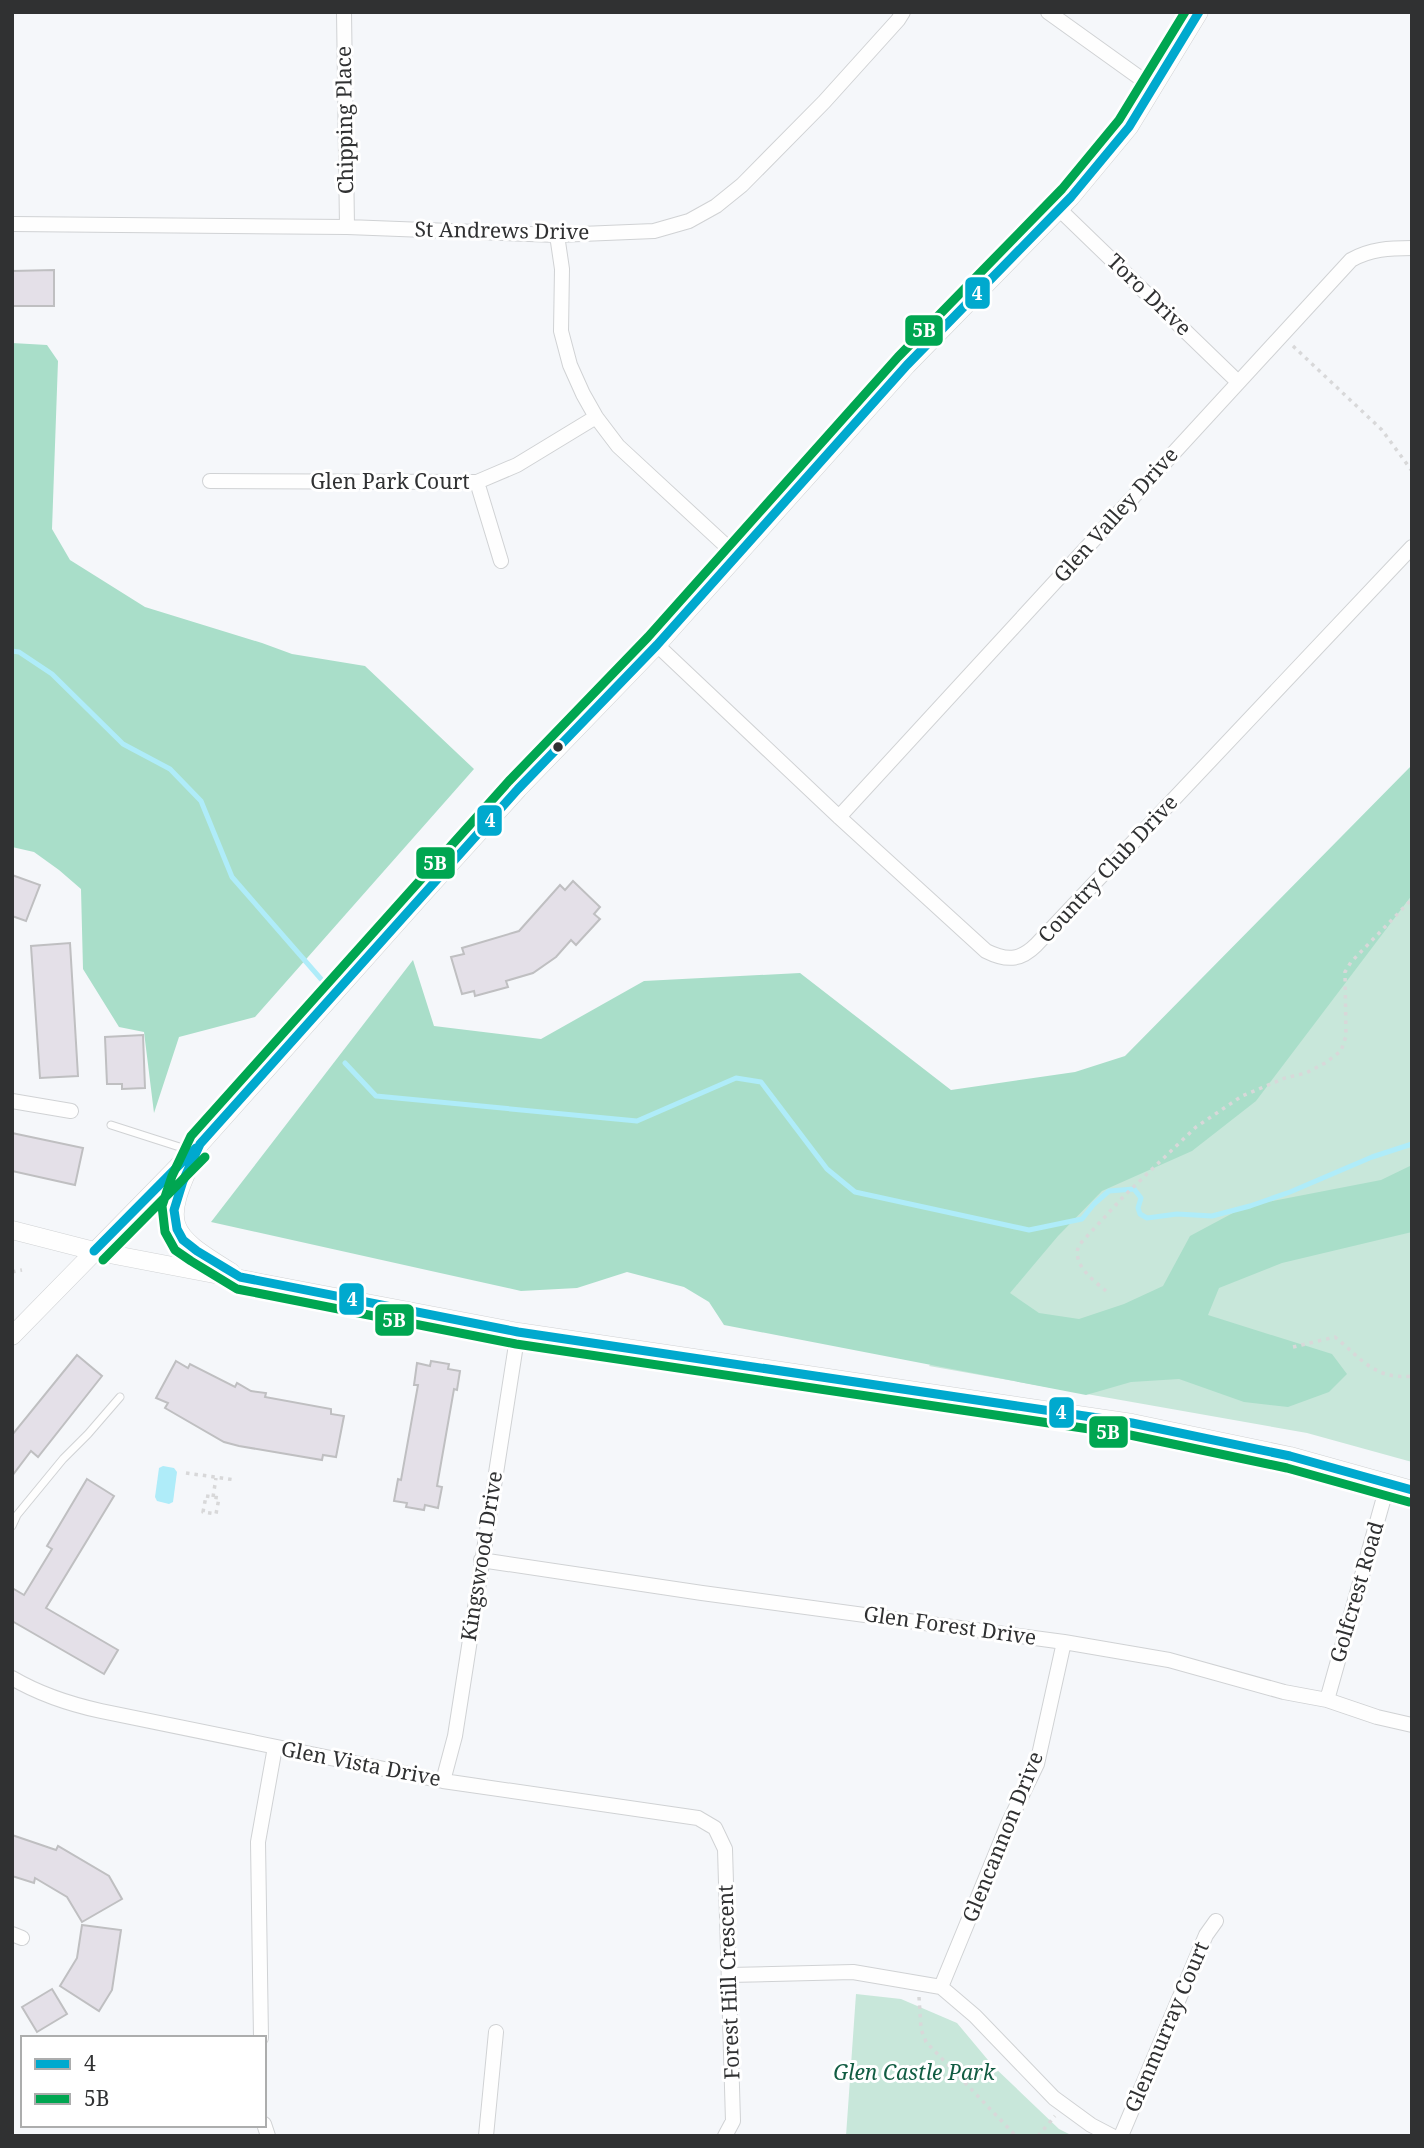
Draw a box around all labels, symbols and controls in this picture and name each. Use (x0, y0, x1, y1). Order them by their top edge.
street label: Chipping Place (329, 46, 359, 194)
street label: St Andrews Drive (414, 214, 590, 246)
street label: Toro Drive (1102, 247, 1198, 341)
line badge: 4 (964, 276, 991, 310)
text: 4 (972, 280, 983, 306)
line badge: 5B (904, 314, 944, 347)
text: 5B (912, 317, 936, 343)
street label: Glen Valley Drive (1047, 441, 1184, 588)
street label: Glen Park Court (310, 467, 470, 495)
unlabelled marker (551, 740, 565, 754)
street label: Country Club Drive (1031, 788, 1183, 948)
line badge: 4 (476, 804, 503, 837)
text: 4 (485, 807, 496, 833)
line badge: 5B (415, 846, 456, 880)
text: 5B (423, 850, 447, 876)
line badge: 4 (338, 1282, 365, 1316)
text: 4 (347, 1286, 358, 1312)
line badge: 5B (374, 1303, 415, 1337)
text: 5B (382, 1307, 406, 1333)
line badge: 4 (1048, 1396, 1075, 1429)
text: 4 (1056, 1399, 1067, 1425)
line badge: 5B (1088, 1415, 1129, 1449)
text: 5B (1096, 1419, 1120, 1445)
street label: Kingswood Drive (454, 1469, 508, 1643)
street label: Golfcrest Road (1322, 1518, 1390, 1666)
street label: Glen Forest Drive (862, 1599, 1038, 1651)
street label: Glen Vista Drive (279, 1734, 443, 1792)
street label: Glencannon Drive (955, 1747, 1049, 1926)
street label: Forest Hill Crescent (711, 1884, 745, 2080)
street label: Glenmurray Court (1117, 1937, 1215, 2116)
legend (21, 2036, 266, 2127)
text: 4 (84, 2049, 96, 2077)
park label: Glen Castle Park (833, 2058, 996, 2086)
text: 5B (84, 2084, 109, 2112)

